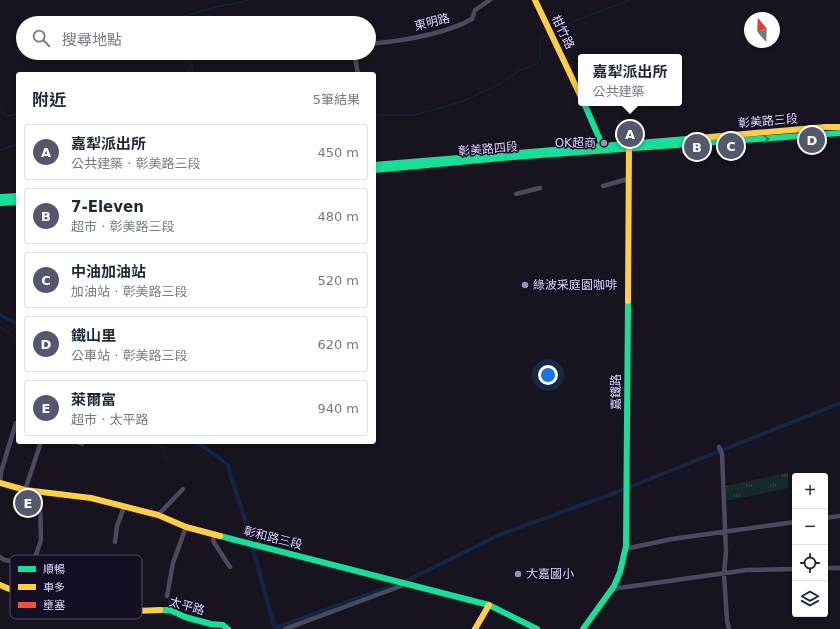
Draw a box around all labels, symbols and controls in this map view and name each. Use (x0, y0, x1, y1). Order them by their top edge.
street label: 東明路 (413, 11, 451, 33)
north arrow (744, 12, 780, 48)
street label: 柑竹路 (549, 13, 577, 51)
search box (16, 16, 376, 60)
icon: search (30, 27, 52, 49)
text: 搜尋地點 (62, 31, 122, 49)
popup (578, 54, 682, 106)
text: 嘉犁派出所 (592, 63, 668, 81)
text: 公共建築 (592, 84, 645, 99)
text: 附近 (32, 90, 66, 110)
text: 5筆結果 (313, 92, 360, 107)
street label: 彰美路三段 (737, 111, 799, 131)
pin: A (617, 119, 643, 149)
pin: D (799, 125, 825, 155)
pin: C (718, 131, 744, 161)
pin: B (684, 132, 710, 162)
one-way arrow (763, 134, 769, 143)
text: 嘉犁派出所 (71, 135, 146, 153)
place label: OK超商 (555, 136, 596, 150)
marker: OK超商 (599, 138, 609, 148)
street label: 彰美路四段 (457, 139, 519, 159)
text: A (41, 145, 51, 160)
text: 450 m (317, 145, 359, 160)
text: 公共建築 · 彰美路三段 (71, 156, 200, 171)
text: 7-Eleven (71, 198, 144, 216)
text: B (41, 209, 51, 224)
text: 480 m (317, 209, 359, 224)
text: 超市 · 彰美路三段 (71, 219, 174, 234)
text: 中油加油站 (71, 263, 146, 281)
text: C (41, 273, 51, 288)
text: 520 m (317, 273, 359, 288)
place label: 綠波采庭園咖啡 (533, 278, 617, 292)
marker: 綠波采庭園咖啡 (520, 280, 530, 290)
text: 加油站 · 彰美路三段 (71, 284, 187, 299)
text: 鐵山里 (71, 327, 116, 345)
text: D (41, 337, 51, 352)
text: 620 m (317, 337, 359, 352)
text: 公車站 · 彰美路三段 (71, 348, 187, 363)
your location (538, 365, 558, 385)
street label: 嘉鐵路 (609, 374, 623, 410)
text: 萊爾富 (71, 391, 116, 409)
text: E (42, 401, 50, 416)
text: 940 m (317, 401, 359, 416)
text: 超市 · 太平路 (71, 412, 148, 427)
map controls (792, 473, 828, 617)
button: + (792, 473, 828, 509)
pin: E (15, 488, 41, 518)
button: − (792, 509, 828, 545)
street label: 彰和路三段 (242, 524, 304, 552)
button: locate (792, 545, 828, 581)
legend (10, 555, 142, 619)
text: 順暢 (43, 563, 65, 576)
place label: 大嘉國小 (526, 567, 574, 581)
marker: 大嘉國小 (513, 569, 523, 579)
text: 車多 (43, 581, 65, 594)
button: layers (792, 581, 828, 617)
street label: 太平路 (168, 594, 206, 618)
text: 壅塞 (43, 599, 65, 612)

